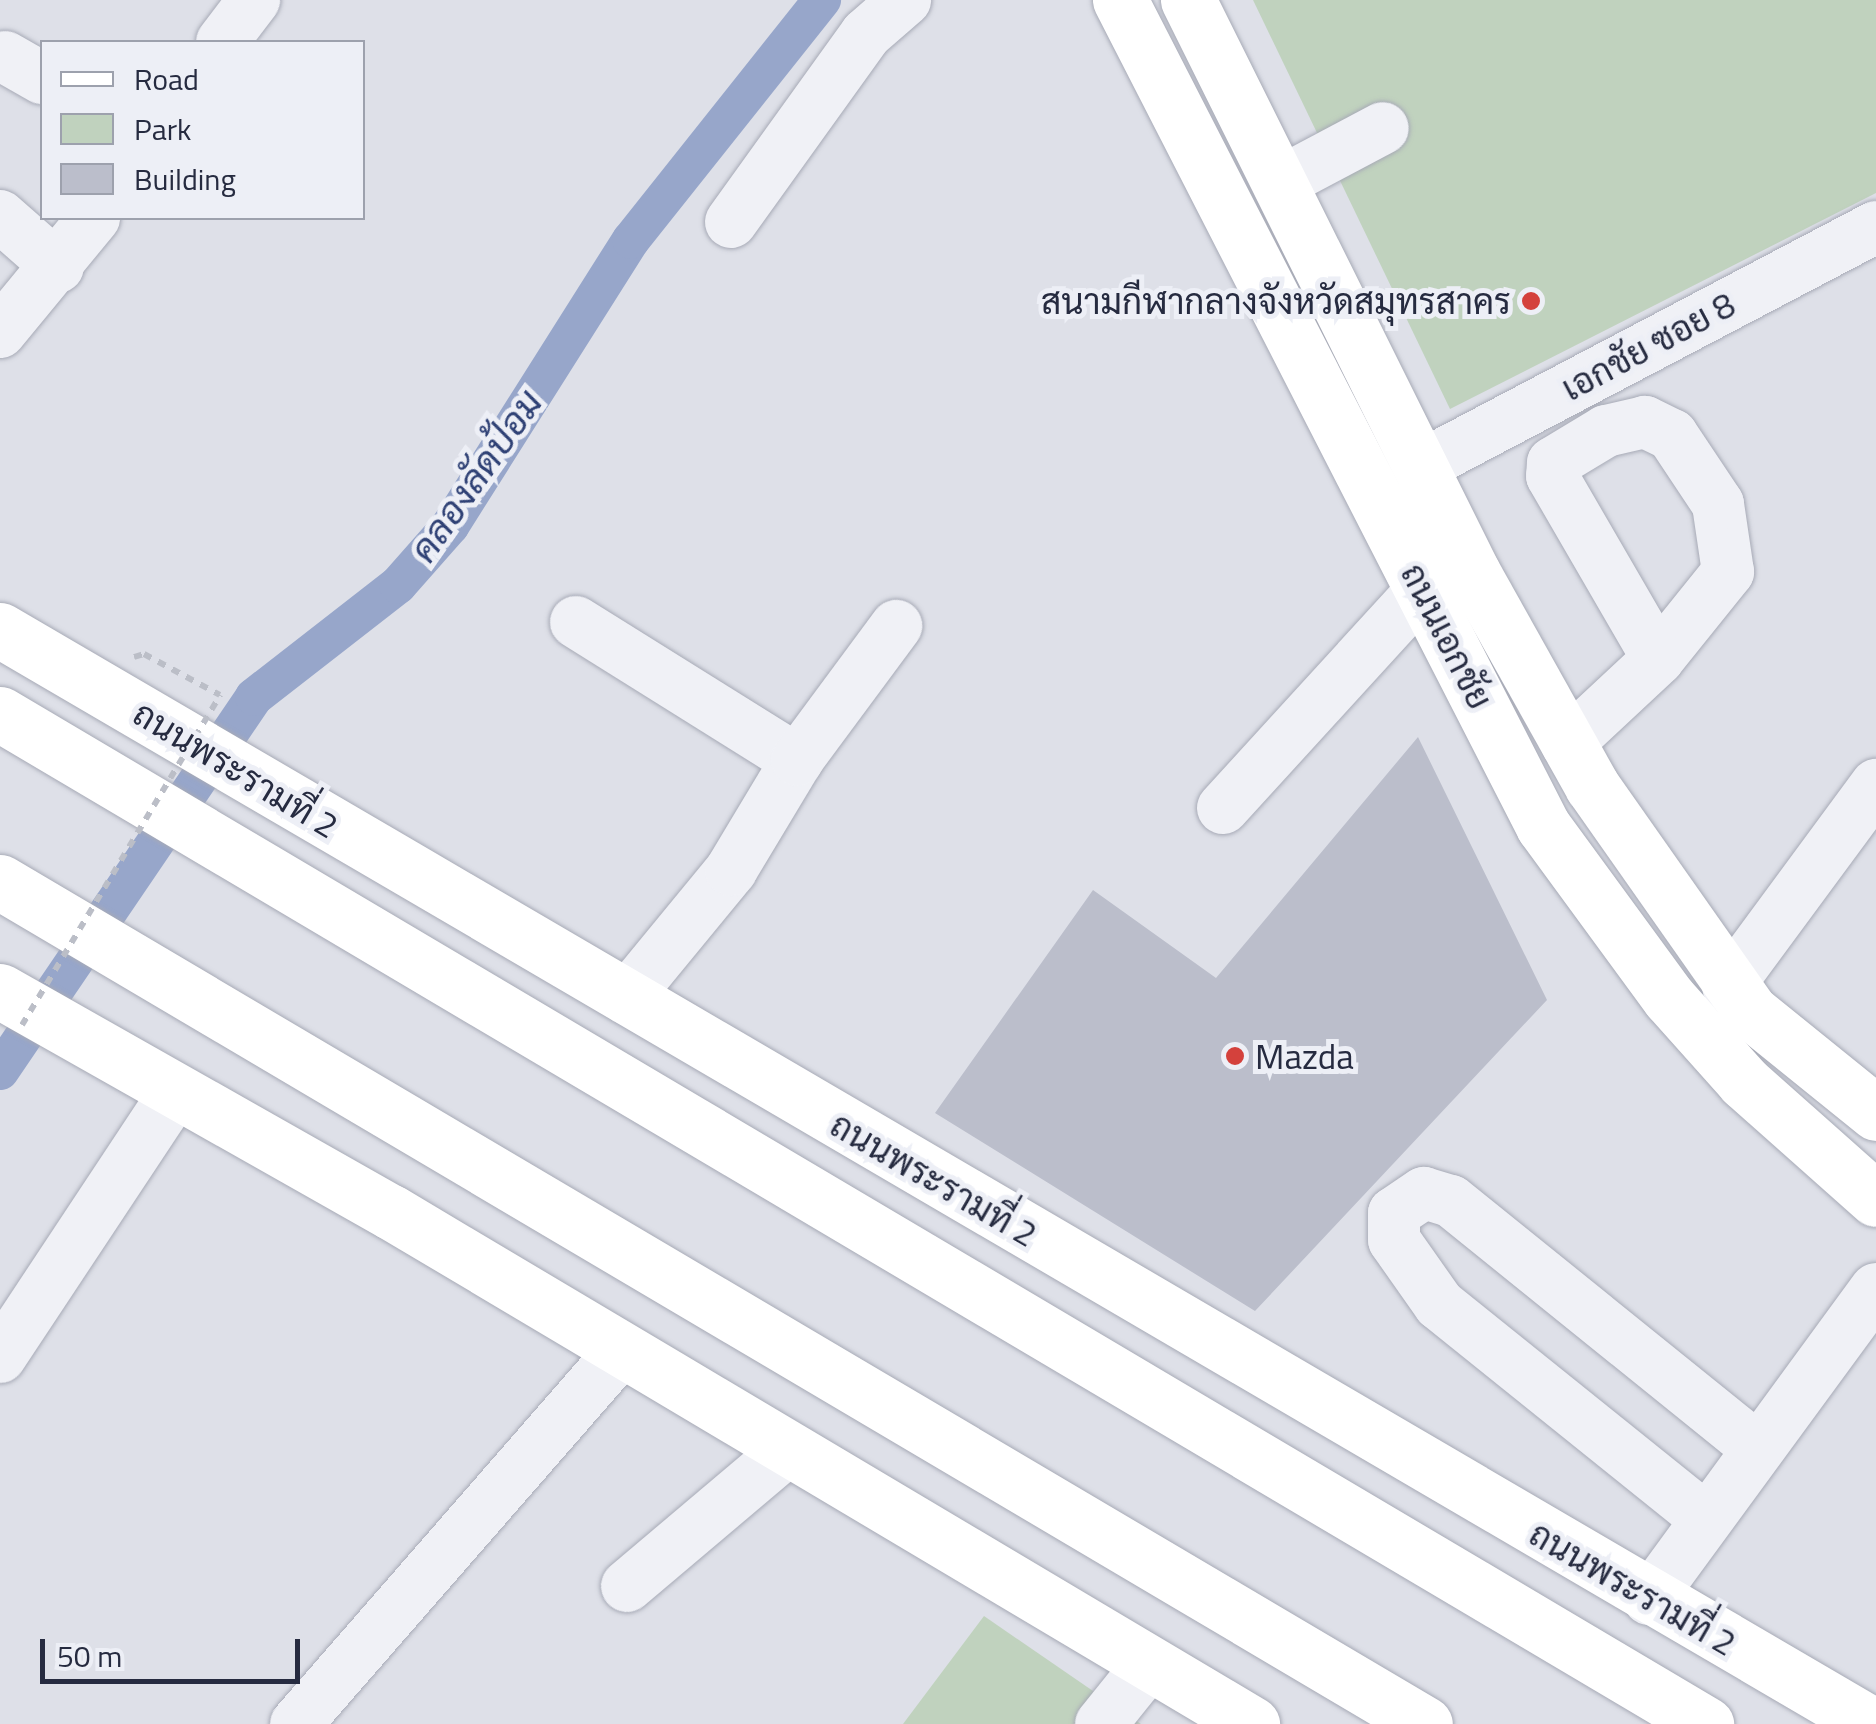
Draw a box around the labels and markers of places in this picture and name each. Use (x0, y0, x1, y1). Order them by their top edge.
place label: สนามกีฬากลางจังหวัดสมุทรสาคร (1041, 280, 1511, 322)
marker: สนามกีฬากลางจังหวัดสมุทรสาคร (1520, 290, 1542, 312)
place label: Mazda (1255, 1035, 1354, 1077)
marker: Mazda (1224, 1045, 1246, 1067)

